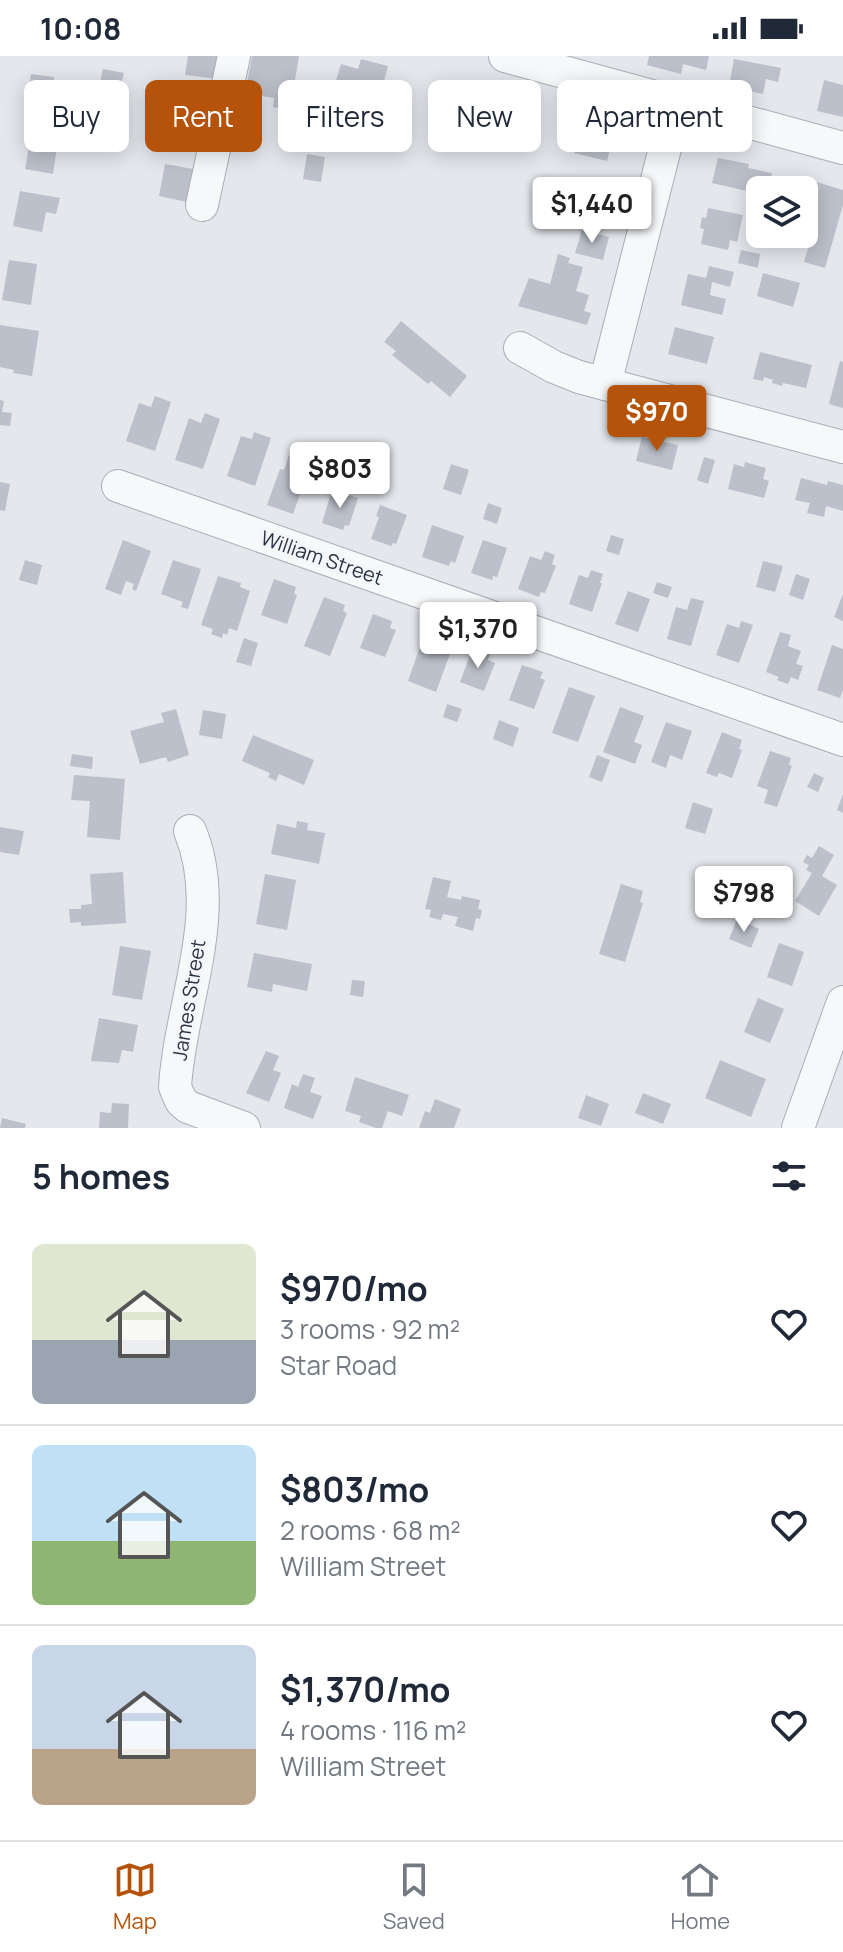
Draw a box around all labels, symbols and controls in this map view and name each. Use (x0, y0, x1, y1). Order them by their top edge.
text: 10:08 (40, 8, 121, 49)
chip: Buy (24, 80, 129, 152)
chip: Rent (145, 80, 262, 152)
chip: Filters (278, 80, 412, 152)
chip: New (428, 80, 541, 152)
chip: Apartment (557, 80, 752, 152)
map controls (746, 176, 818, 248)
button: layers (746, 176, 818, 248)
pin: $1,440 (527, 177, 657, 245)
text: $1,440 (551, 185, 634, 221)
pin: $970 (610, 385, 704, 453)
text: $970 (625, 393, 689, 429)
pin: $803 (293, 442, 387, 510)
text: $803 (308, 450, 372, 486)
street label: William Street (257, 524, 387, 591)
pin: $1,370 (413, 602, 543, 670)
text: $1,370 (438, 610, 518, 646)
pin: $798 (697, 866, 791, 934)
text: $798 (713, 874, 775, 910)
street label: James Street (166, 937, 211, 1062)
text: 5 homes (32, 1153, 170, 1199)
icon: filters (767, 1154, 811, 1198)
text: $970/mo (280, 1265, 428, 1311)
icon: home (96, 1276, 192, 1372)
icon: heart (767, 1302, 811, 1346)
text: 3 rooms · 92 m² (280, 1311, 460, 1347)
text: Star Road (280, 1347, 397, 1383)
text: $803/mo (280, 1466, 429, 1512)
icon: home (96, 1477, 192, 1573)
icon: heart (767, 1503, 811, 1547)
text: 2 rooms · 68 m² (280, 1512, 461, 1548)
text: William Street (280, 1548, 446, 1584)
text: $1,370/mo (280, 1666, 450, 1712)
icon: home (96, 1677, 192, 1773)
icon: heart (767, 1703, 811, 1747)
text: 4 rooms · 116 m² (280, 1712, 466, 1748)
text: William Street (280, 1748, 446, 1784)
tab: Map (113, 1858, 157, 1936)
tab: Saved (383, 1858, 445, 1936)
tab: Home (671, 1858, 730, 1936)

